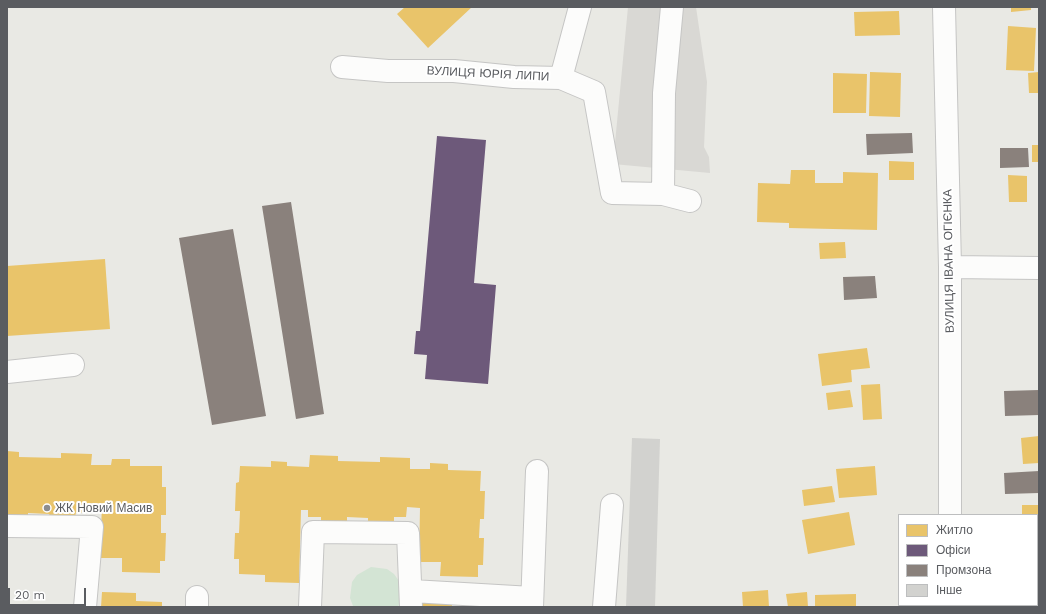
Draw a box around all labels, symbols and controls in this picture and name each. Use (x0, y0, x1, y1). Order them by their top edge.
street label: ВУЛИЦЯ ЮРІЯ ЛИПИ (426, 64, 550, 84)
street label: ВУЛИЦЯ ІВАНА ОГІЄНКА (941, 189, 957, 333)
place label: ЖК Новий Масив (55, 501, 152, 515)
marker: ЖК Новий Масив (42, 503, 52, 513)
legend (898, 514, 1038, 606)
text: Житло (936, 523, 973, 537)
text: Офіси (936, 543, 971, 557)
text: Промзона (936, 563, 991, 577)
scale bar (10, 580, 88, 606)
text: Інше (936, 583, 962, 597)
text: 20 m (15, 588, 45, 602)

